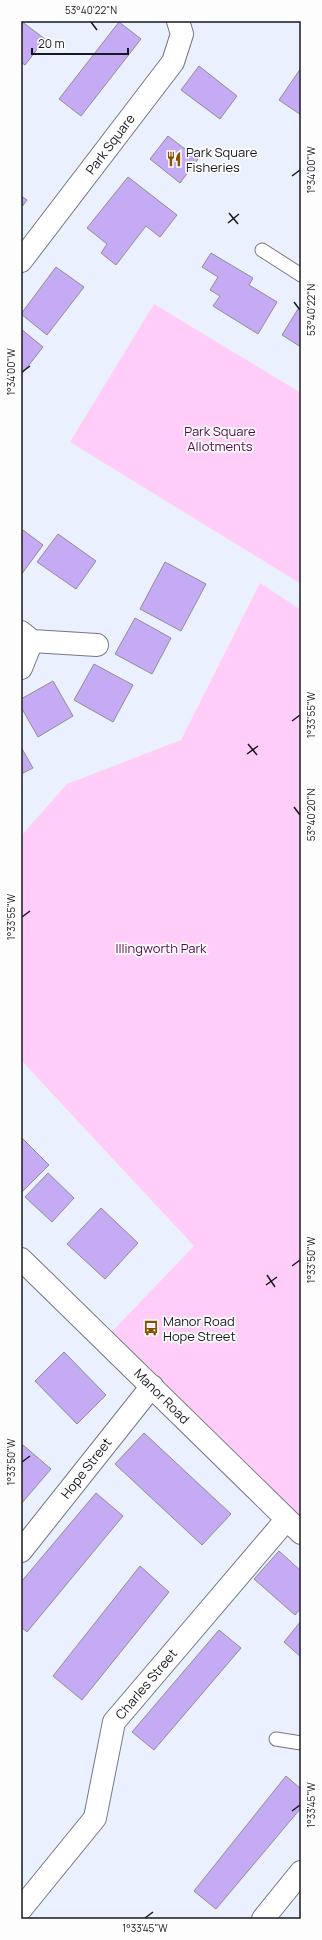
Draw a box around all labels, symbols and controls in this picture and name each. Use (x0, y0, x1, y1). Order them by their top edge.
text: 53°40'22"N (65, 3, 117, 17)
scale bar (32, 30, 128, 56)
text: 20 m (38, 35, 65, 52)
street label: Park Square (81, 110, 139, 178)
place label: Park Square Fisheries (186, 143, 258, 176)
text: 1°34'00"W (304, 146, 318, 194)
restaurant icon: Park Square Fisheries (165, 150, 183, 168)
text: 53°40'22"N (304, 284, 318, 336)
text: 1°34'00"W (4, 348, 18, 396)
park label: Park Square Allotments (184, 422, 256, 455)
text: 1°33'55"W (304, 691, 318, 738)
text: 53°40'20"N (304, 789, 318, 841)
text: 1°33'55"W (4, 893, 18, 940)
park label: Illingworth Park (115, 939, 207, 957)
text: 1°33'50"W (304, 1236, 318, 1283)
place label: Manor Road Hope Street (163, 1312, 236, 1345)
bus stop icon: Manor Road Hope Street (142, 1319, 160, 1337)
street label: Manor Road (130, 1364, 194, 1428)
street label: Hope Street (57, 1434, 115, 1502)
text: 1°33'50"W (4, 1438, 18, 1485)
street label: Charles Street (111, 1645, 181, 1723)
text: 1°33'45"W (304, 1782, 318, 1828)
text: 1°33'45"W (122, 1921, 168, 1935)

